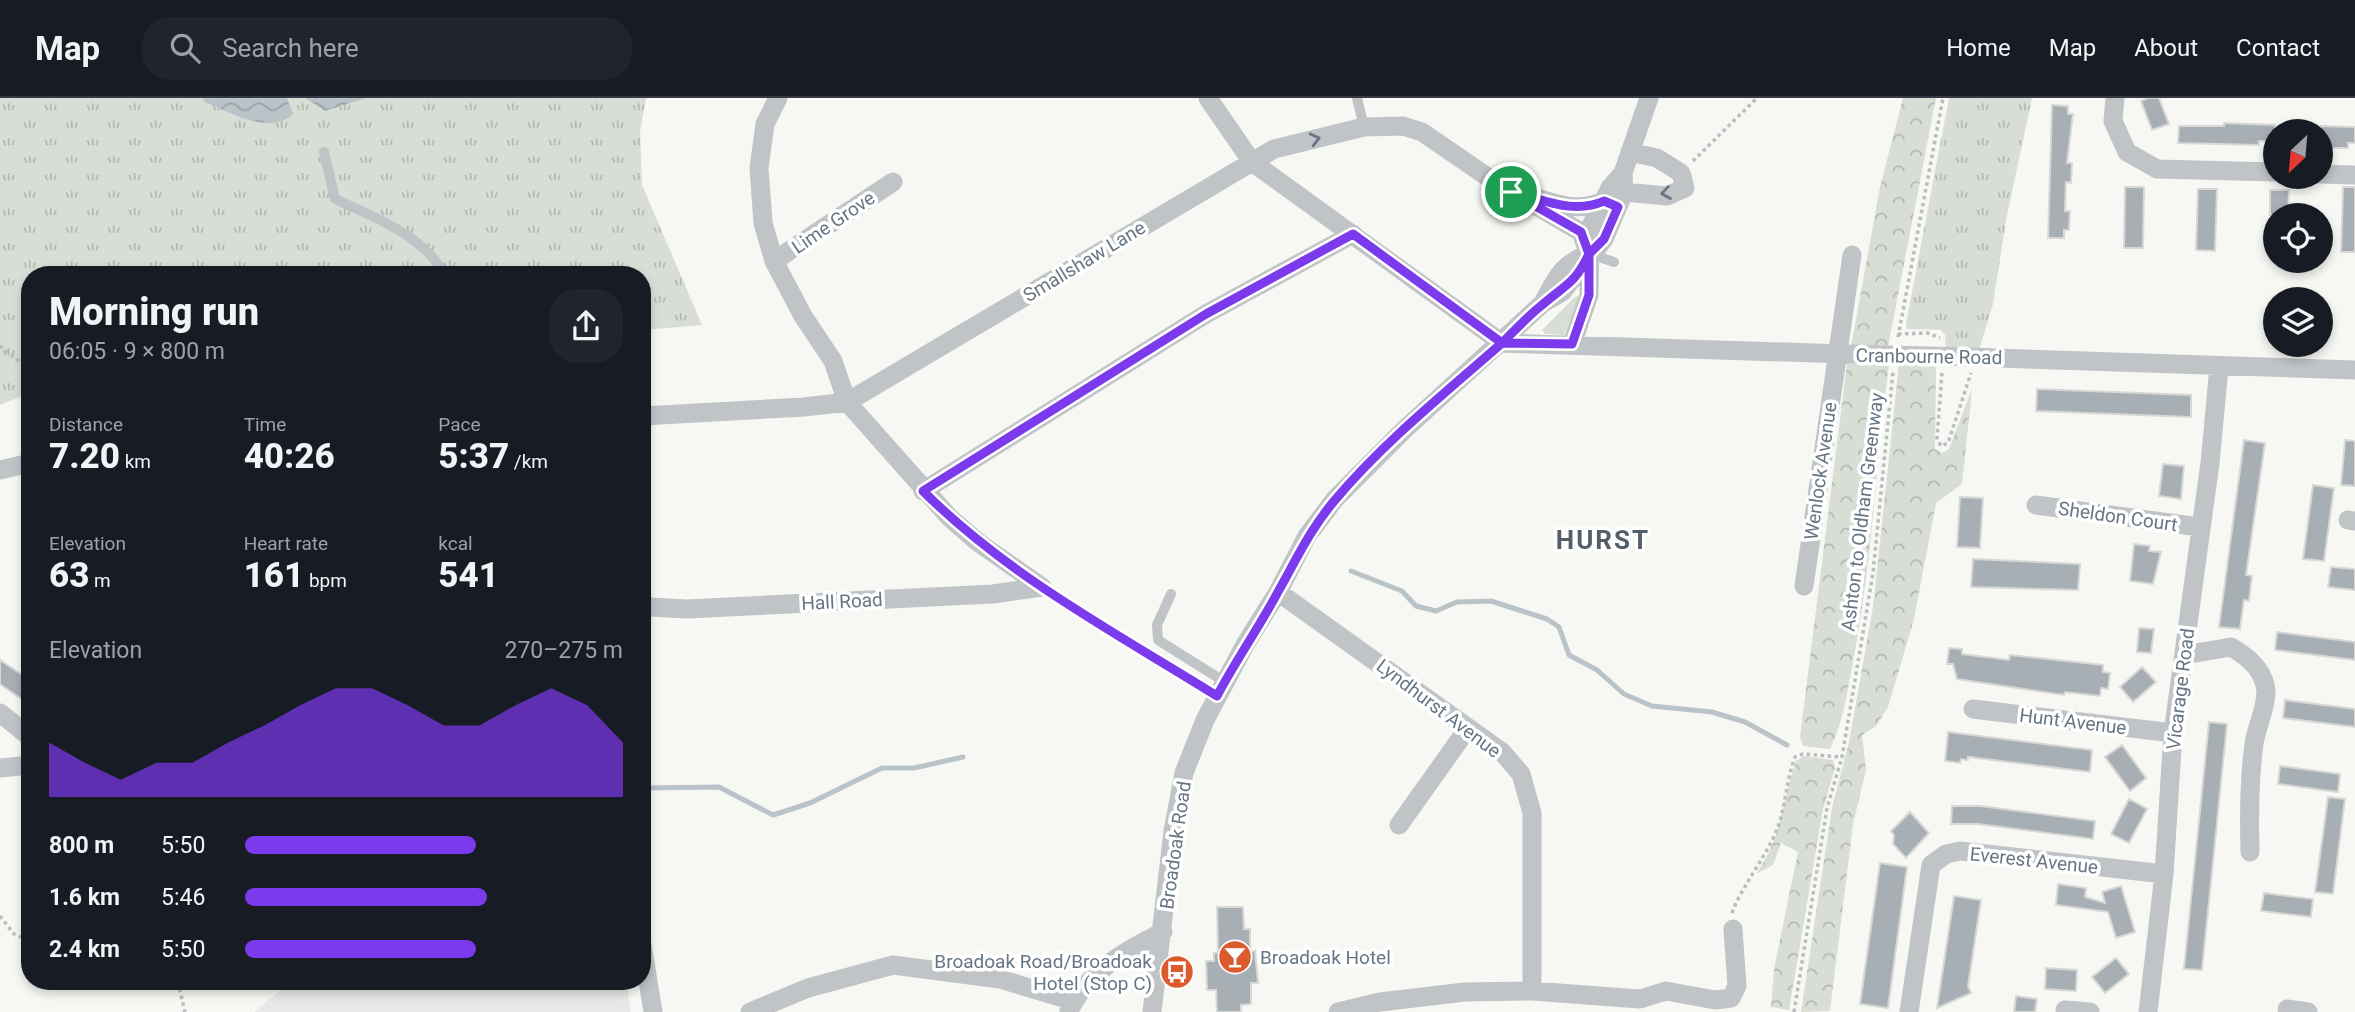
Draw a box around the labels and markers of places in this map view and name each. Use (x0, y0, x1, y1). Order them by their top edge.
pin (1481, 162, 1541, 222)
bar icon: Broadoak Hotel (1216, 938, 1254, 976)
place label: Broadoak Hotel (1260, 946, 1391, 969)
place label: Broadoak Road/Broadoak Hotel (Stop C) (934, 950, 1152, 995)
bus stop icon: Broadoak Road/Broadoak Hotel (Stop C) (1158, 953, 1196, 991)

